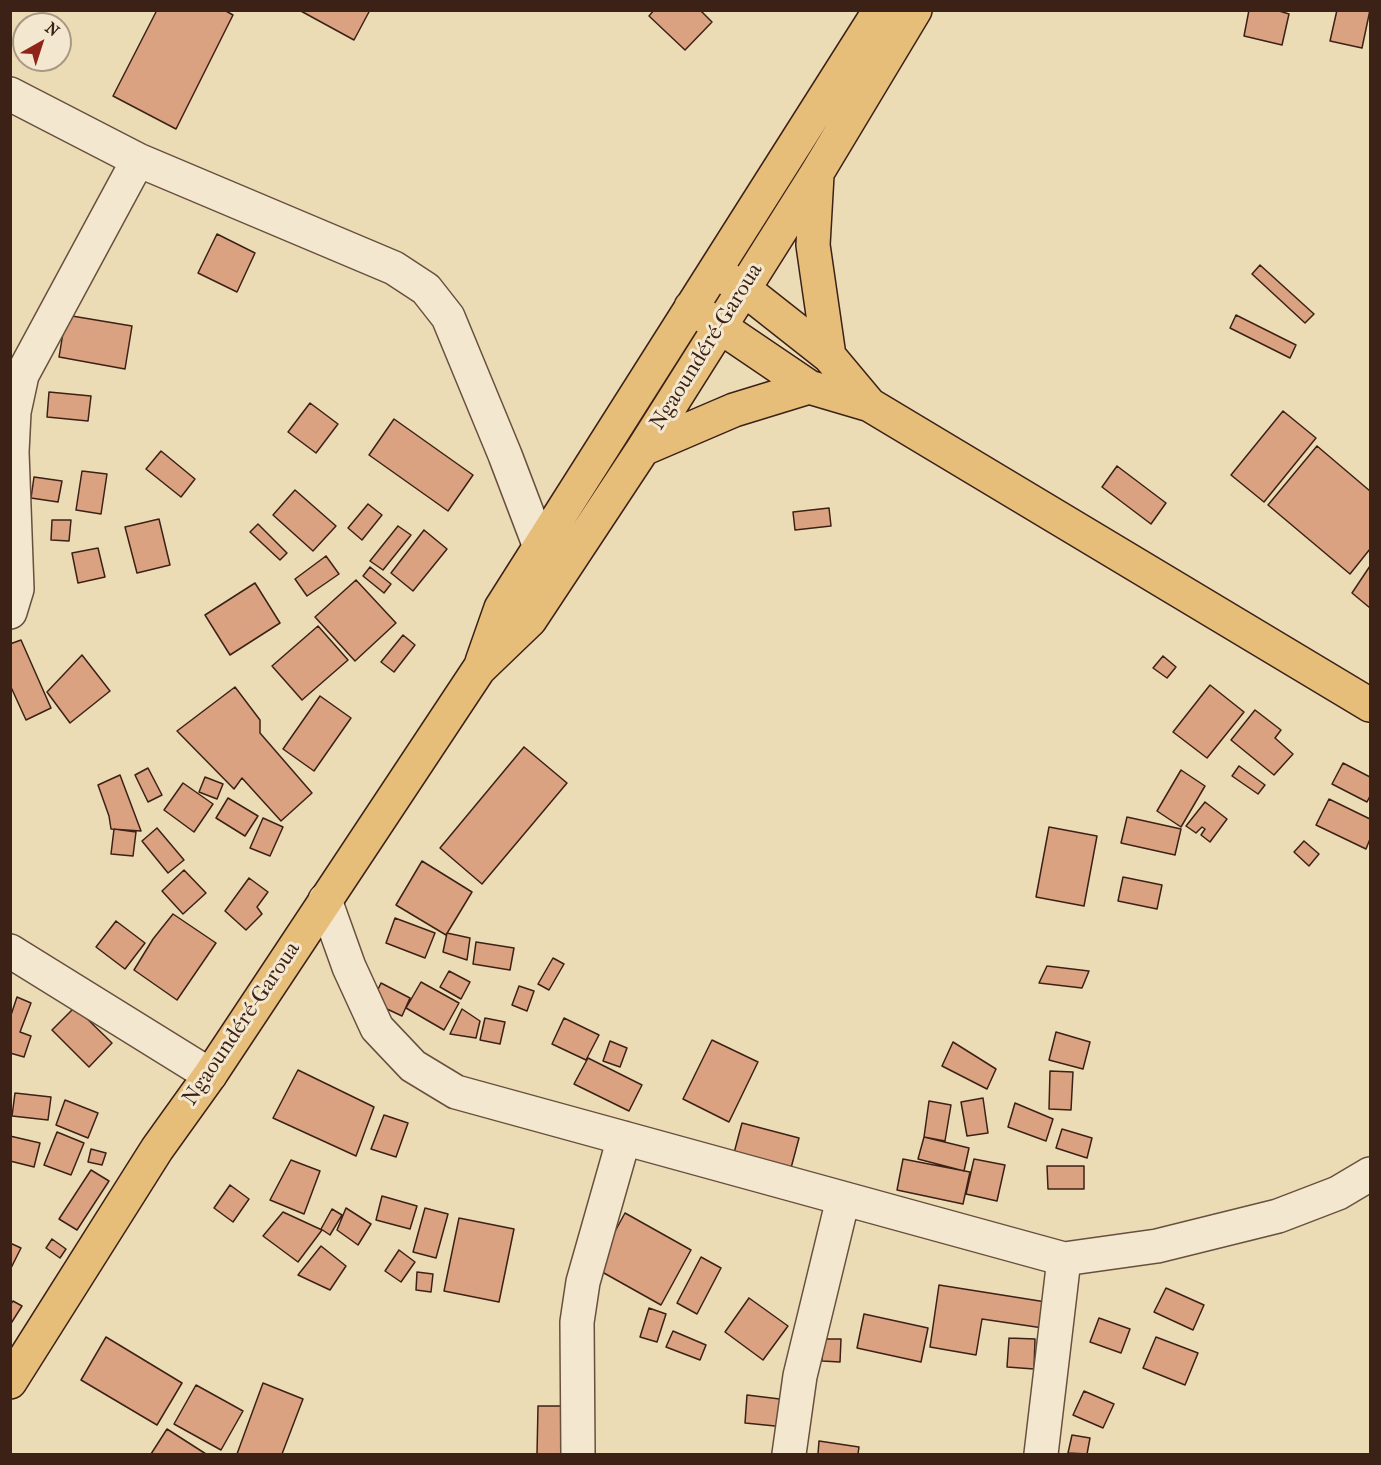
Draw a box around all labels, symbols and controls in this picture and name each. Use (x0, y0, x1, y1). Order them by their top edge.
north arrow (12, 12, 72, 72)
text: N (42, 18, 63, 40)
street label: Ngaoundéré-Garoua (645, 259, 769, 435)
street label: Ngaoundéré-Garoua (178, 937, 306, 1111)

